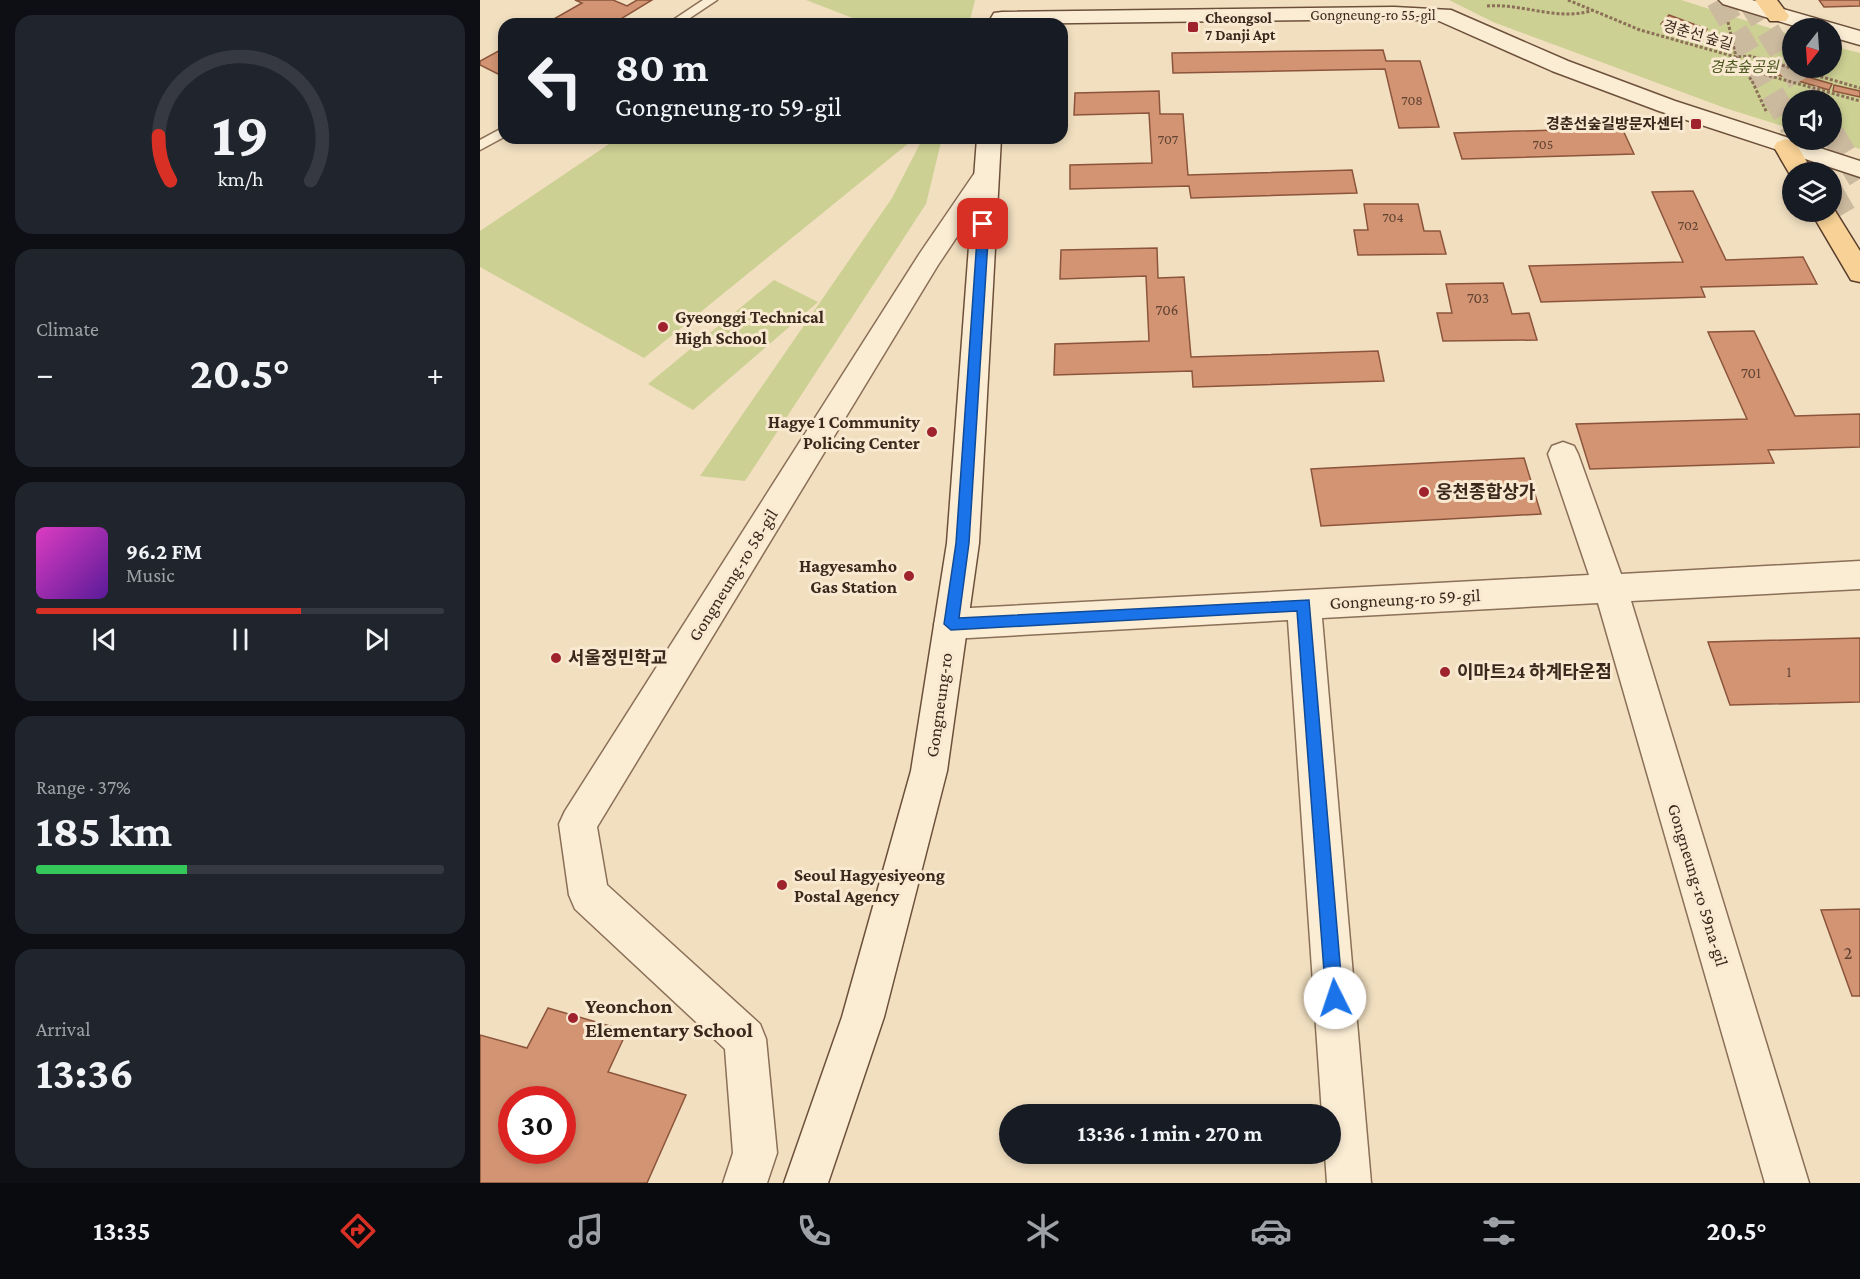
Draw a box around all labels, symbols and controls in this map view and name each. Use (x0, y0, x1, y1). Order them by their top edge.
street label: Gongneung-ro 55-gil (1310, 7, 1436, 24)
place label: Cheongsol 7 Danji Apt (1205, 10, 1276, 44)
street label: 경춘선 숲길 (1661, 17, 1735, 53)
north arrow (1782, 18, 1842, 78)
map controls (1782, 18, 1842, 222)
marker: Cheongsol 7 Danji Apt (1186, 20, 1200, 34)
icon: left (516, 42, 594, 120)
text: 80 m (615, 43, 709, 90)
park label: 경춘숲공원 (1709, 59, 1780, 75)
button: sound (1782, 90, 1842, 150)
text: Gongneung-ro 59-gil (615, 92, 842, 122)
house number: 708 (1401, 92, 1423, 108)
text: 19 (211, 99, 269, 168)
place label: 경춘선숲길방문자센터 (1546, 116, 1684, 132)
marker: 경춘선숲길방문자센터 (1689, 117, 1703, 131)
house number: 707 (1158, 131, 1179, 147)
house number: 705 (1533, 136, 1553, 152)
button: layers (1782, 162, 1842, 222)
text: km/h (217, 168, 264, 192)
pin (957, 198, 1008, 249)
icon: arrive (966, 207, 999, 240)
house number: 704 (1382, 209, 1404, 225)
house number: 702 (1678, 217, 1699, 233)
house number: 703 (1467, 290, 1489, 306)
house number: 706 (1156, 302, 1178, 318)
place label: Gyeonggi Technical High School (675, 307, 824, 348)
text: Climate (36, 318, 99, 340)
marker: Gyeonggi Technical High School (656, 320, 670, 334)
text: 20.5° (190, 348, 290, 398)
text: − (36, 355, 53, 392)
text: + (427, 355, 444, 392)
house number: 701 (1741, 365, 1761, 381)
place label: Hagye 1 Community Policing Center (768, 412, 920, 453)
marker: Hagye 1 Community Policing Center (925, 425, 939, 439)
place label: 웅천종합상가 (1436, 482, 1536, 502)
marker: 웅천종합상가 (1417, 485, 1431, 499)
street label: Gongneung-ro 58-gil (684, 505, 782, 645)
text: 96.2 FM (126, 539, 202, 564)
place label: Hagyesamho Gas Station (799, 556, 898, 597)
text: Music (126, 564, 175, 586)
marker: Hagyesamho Gas Station (902, 569, 916, 583)
street label: Gongneung-ro 59-gil (1329, 585, 1481, 613)
icon: previous (88, 623, 121, 656)
icon: pause (224, 623, 257, 656)
icon: next (360, 623, 393, 656)
place label: 서울정민학교 (568, 648, 667, 668)
marker: 서울정민학교 (549, 651, 563, 665)
street label: Gongneung-ro (922, 651, 956, 759)
place label: 이마트24 하계타운점 (1457, 662, 1612, 682)
house number: 1 (1787, 664, 1792, 680)
marker: 이마트24 하계타운점 (1438, 665, 1452, 679)
text: Range · 37% (36, 776, 131, 798)
street label: Gongneung-ro 59na-gil (1664, 801, 1732, 969)
text: 185 km (36, 806, 172, 856)
place label: Seoul Hagyesiyeong Postal Agency (794, 865, 945, 906)
marker: Seoul Hagyesiyeong Postal Agency (775, 878, 789, 892)
house number: 2 (1844, 943, 1852, 963)
position arrow (1303, 966, 1367, 1030)
place label: Yeonchon Elementary School (585, 994, 753, 1042)
marker: Yeonchon Elementary School (566, 1011, 580, 1025)
text: Arrival (36, 1018, 90, 1040)
text: 13:36 (36, 1048, 134, 1098)
speed limit sign: 30 (498, 1086, 576, 1164)
text: 13:36 · 1 min · 270 m (1078, 1121, 1262, 1146)
icon: directions (337, 1210, 379, 1252)
icon: music (565, 1210, 607, 1252)
icon: phone (793, 1210, 835, 1252)
icon: climate (1022, 1210, 1064, 1252)
icon: car (1250, 1210, 1292, 1252)
icon: filters (1478, 1210, 1520, 1252)
text: 13:35 (93, 1216, 150, 1246)
text: 20.5° (1707, 1216, 1767, 1246)

